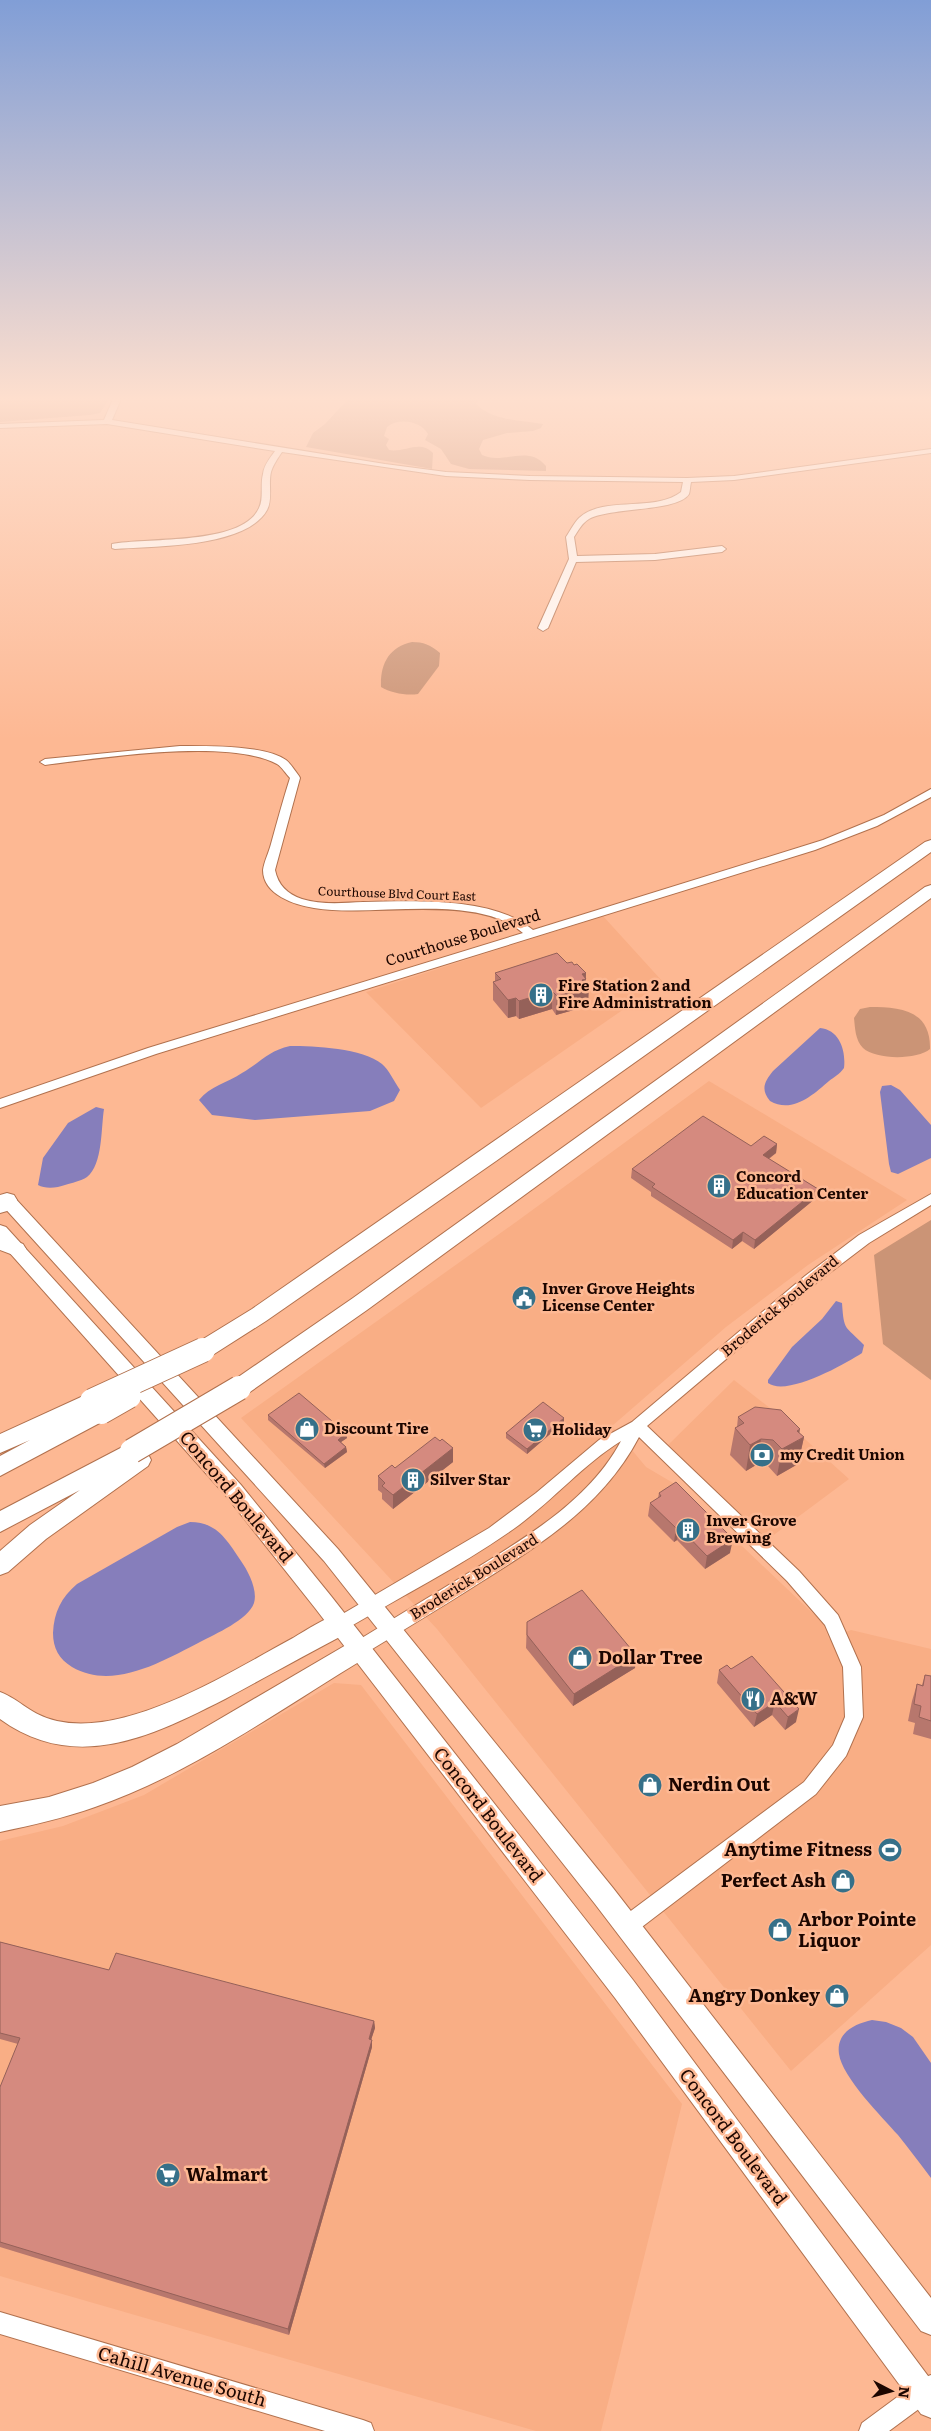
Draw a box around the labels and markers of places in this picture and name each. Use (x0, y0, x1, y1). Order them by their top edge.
place label: Fire Station 2 and Fire Administration (558, 973, 712, 1013)
building icon: Fire Station 2 and Fire Administration (528, 982, 554, 1008)
place label: Concord Education Center (736, 1164, 869, 1204)
building icon: Concord Education Center (706, 1173, 732, 1199)
place label: Inver Grove Heights License Center (542, 1276, 695, 1316)
public building icon: Inver Grove Heights License Center (511, 1285, 537, 1311)
shop icon: Discount Tire (294, 1416, 320, 1442)
place label: Discount Tire (324, 1416, 429, 1439)
supermarket icon: Holiday (522, 1417, 548, 1443)
place label: Holiday (552, 1417, 612, 1440)
bank icon: my Credit Union (749, 1442, 775, 1468)
place label: my Credit Union (780, 1442, 905, 1465)
building icon: Silver Star (400, 1467, 426, 1493)
place label: Silver Star (430, 1467, 510, 1490)
place label: Inver Grove Brewing (706, 1508, 797, 1548)
building icon: Inver Grove Brewing (675, 1517, 701, 1543)
place label: Dollar Tree (598, 1643, 703, 1670)
shop icon: Dollar Tree (567, 1645, 593, 1671)
place label: A&W (770, 1684, 817, 1711)
restaurant icon: A&W (740, 1686, 766, 1712)
place label: Nerdin Out (668, 1770, 770, 1797)
shop icon: Nerdin Out (637, 1772, 663, 1798)
place label: Anytime Fitness (724, 1835, 872, 1862)
sports icon: Anytime Fitness (877, 1837, 903, 1863)
place label: Perfect Ash (721, 1866, 826, 1893)
shop icon: Perfect Ash (830, 1868, 856, 1894)
place label: Arbor Pointe Liquor (798, 1905, 916, 1953)
shop icon: Arbor Pointe Liquor (767, 1917, 793, 1943)
place label: Angry Donkey (689, 1981, 820, 2008)
shop icon: Angry Donkey (824, 1983, 850, 2009)
place label: Walmart (186, 2160, 268, 2187)
supermarket icon: Walmart (155, 2162, 181, 2188)

